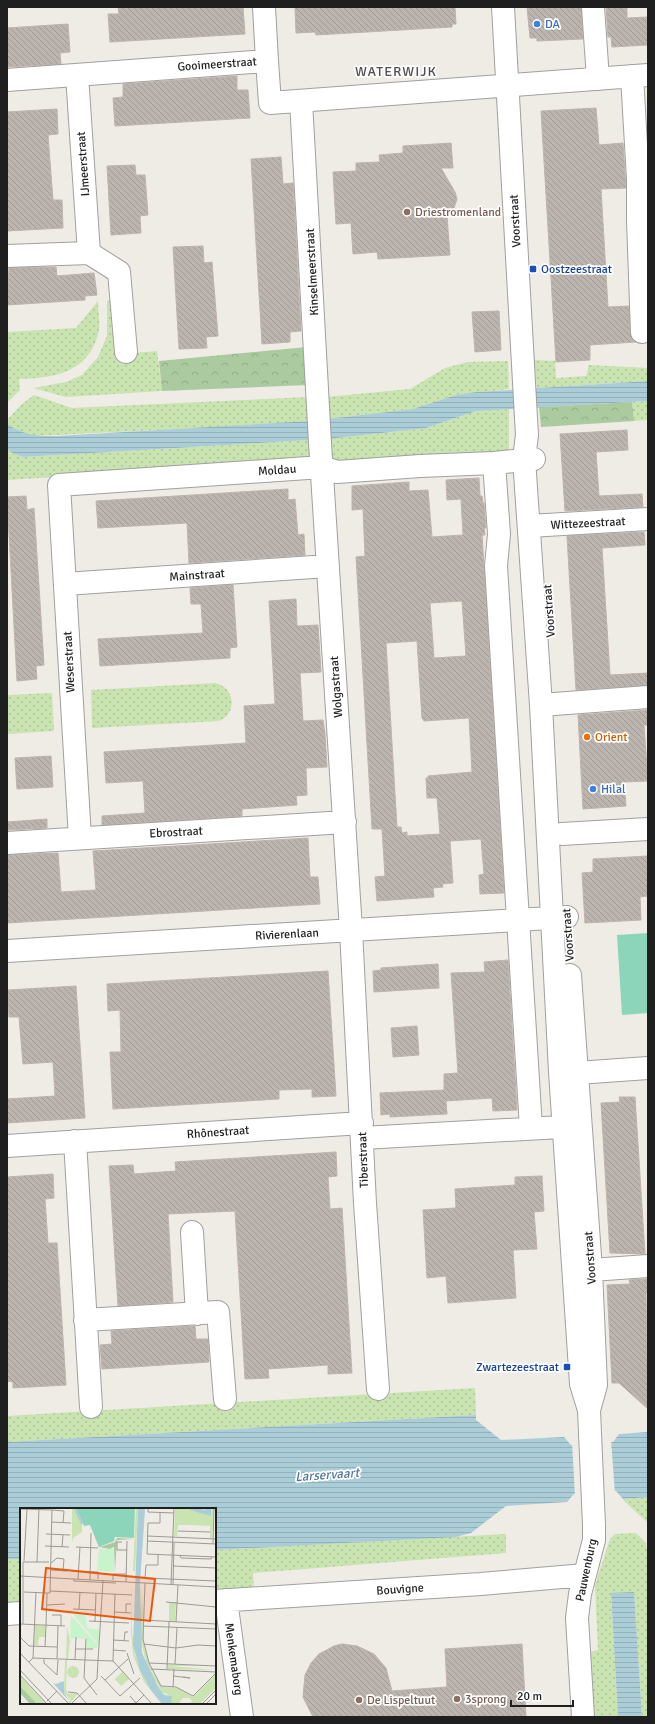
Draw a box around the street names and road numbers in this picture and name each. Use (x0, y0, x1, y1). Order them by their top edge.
street label: Gooimeerstraat (177, 54, 257, 75)
street label: IJmeerstraat (74, 131, 93, 197)
street label: Voorstraat (507, 194, 524, 248)
street label: Kinselmeerstraat (303, 228, 322, 316)
street label: Moldau (257, 462, 297, 479)
street label: Wittezeestraat (550, 514, 626, 533)
street label: Mainstraat (169, 566, 225, 585)
street label: Voorstraat (540, 584, 559, 638)
street label: Weserstraat (60, 631, 79, 693)
street label: Wolgastraat (327, 656, 346, 718)
street label: Ebrostraat (149, 824, 203, 841)
street label: Voorstraat (559, 908, 578, 962)
street label: Rivierenlaan (255, 925, 319, 944)
street label: Rhônestraat (186, 1123, 250, 1142)
street label: Tiberstraat (355, 1132, 372, 1188)
street label: Voorstraat (581, 1231, 600, 1285)
street label: Pauwenburg (573, 1537, 600, 1603)
street label: Bouvigne (376, 1580, 424, 1599)
street label: Menkemaborg (221, 1622, 246, 1696)

